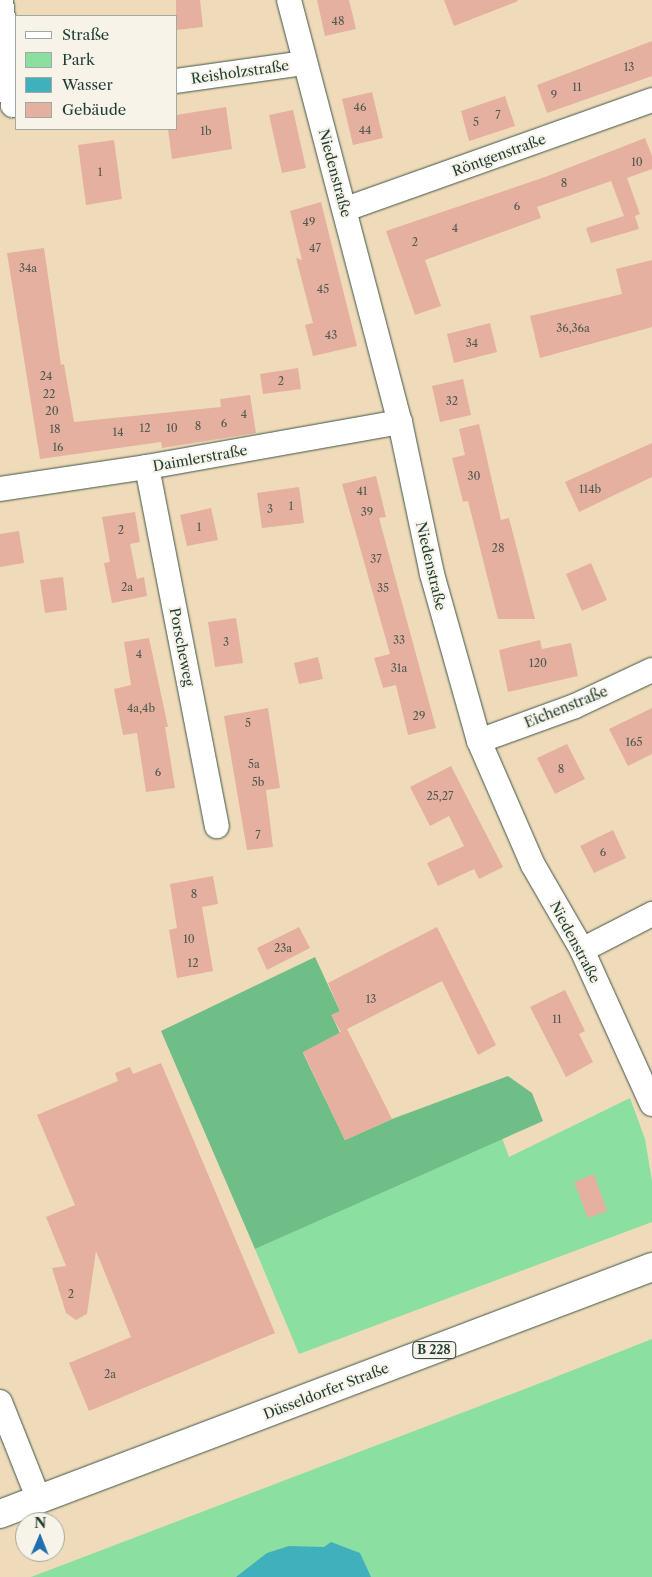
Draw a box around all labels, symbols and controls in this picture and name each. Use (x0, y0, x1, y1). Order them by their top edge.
house number: 48 (332, 14, 344, 28)
legend (15, 15, 178, 130)
text: Straße (62, 25, 109, 44)
text: Park (62, 50, 95, 69)
street label: Reisholzstraße (190, 57, 290, 87)
house number: 13 (624, 60, 634, 74)
text: Wasser (62, 75, 113, 94)
house number: 11 (572, 80, 582, 94)
house number: 9 (551, 88, 557, 102)
text: Gebäude (62, 100, 126, 119)
house number: 46 (354, 100, 366, 114)
house number: 7 (495, 108, 501, 122)
house number: 5 (473, 115, 479, 129)
house number: 44 (359, 123, 371, 137)
house number: 1b (200, 124, 212, 138)
street label: Niedenstraße (315, 127, 355, 219)
street label: Röntgenstraße (450, 130, 548, 180)
house number: 10 (631, 155, 643, 169)
house number: 1 (98, 165, 102, 179)
house number: 8 (561, 176, 567, 190)
house number: 6 (514, 199, 520, 213)
house number: 49 (303, 215, 315, 229)
house number: 4 (452, 221, 458, 235)
house number: 2 (412, 235, 418, 249)
house number: 47 (309, 241, 321, 255)
house number: 34a (19, 261, 37, 275)
house number: 45 (317, 282, 329, 296)
house number: 36,36a (556, 321, 590, 335)
house number: 43 (325, 328, 337, 342)
house number: 34 (466, 336, 478, 350)
house number: 24 (40, 369, 52, 383)
house number: 2 (278, 374, 284, 388)
house number: 22 (43, 387, 55, 401)
house number: 32 (446, 394, 458, 408)
house number: 20 (45, 404, 59, 418)
house number: 4 (241, 407, 247, 421)
house number: 6 (221, 416, 227, 430)
house number: 8 (195, 419, 201, 433)
house number: 12 (140, 421, 150, 435)
house number: 10 (166, 421, 178, 435)
house number: 18 (49, 422, 61, 436)
house number: 14 (113, 425, 123, 439)
house number: 16 (52, 440, 64, 454)
street label: Daimlerstraße (151, 441, 249, 475)
house number: 30 (467, 469, 481, 483)
house number: 114b (579, 482, 601, 496)
house number: 41 (357, 484, 367, 498)
house number: 1 (289, 499, 293, 513)
house number: 3 (267, 502, 273, 516)
house number: 39 (361, 505, 373, 519)
house number: 1 (197, 520, 201, 534)
street label: Niedenstraße (413, 520, 449, 612)
house number: 2 (118, 523, 124, 537)
house number: 28 (492, 541, 504, 555)
house number: 37 (370, 552, 382, 566)
house number: 2a (121, 580, 133, 594)
house number: 35 (377, 581, 389, 595)
street label: Porscheweg (166, 606, 198, 688)
house number: 33 (393, 633, 405, 647)
house number: 3 (223, 635, 229, 649)
house number: 4 (136, 647, 142, 661)
house number: 120 (529, 656, 547, 670)
house number: 31a (391, 661, 407, 675)
street label: Eichenstraße (522, 683, 610, 731)
house number: 4a,4b (127, 701, 155, 715)
house number: 29 (413, 709, 425, 723)
house number: 5 (245, 716, 251, 730)
house number: 165 (625, 735, 643, 749)
house number: 5a (248, 757, 260, 771)
house number: 8 (558, 762, 564, 776)
house number: 6 (155, 765, 161, 779)
house number: 5b (252, 775, 264, 789)
house number: 25,27 (427, 789, 453, 803)
house number: 7 (255, 828, 261, 842)
house number: 6 (600, 845, 606, 859)
house number: 8 (191, 887, 197, 901)
street label: Niedenstraße (546, 898, 604, 986)
house number: 10 (183, 932, 195, 946)
house number: 23a (274, 941, 292, 955)
house number: 12 (188, 956, 198, 970)
house number: 13 (366, 992, 376, 1006)
house number: 11 (552, 1012, 562, 1026)
house number: 2 (68, 1287, 74, 1301)
road number: B 228 (412, 1340, 456, 1360)
street label: Düsseldorfer Straße (261, 1359, 391, 1423)
house number: 2a (104, 1367, 116, 1381)
north arrow (15, 1512, 65, 1562)
text: N (34, 1514, 46, 1532)

